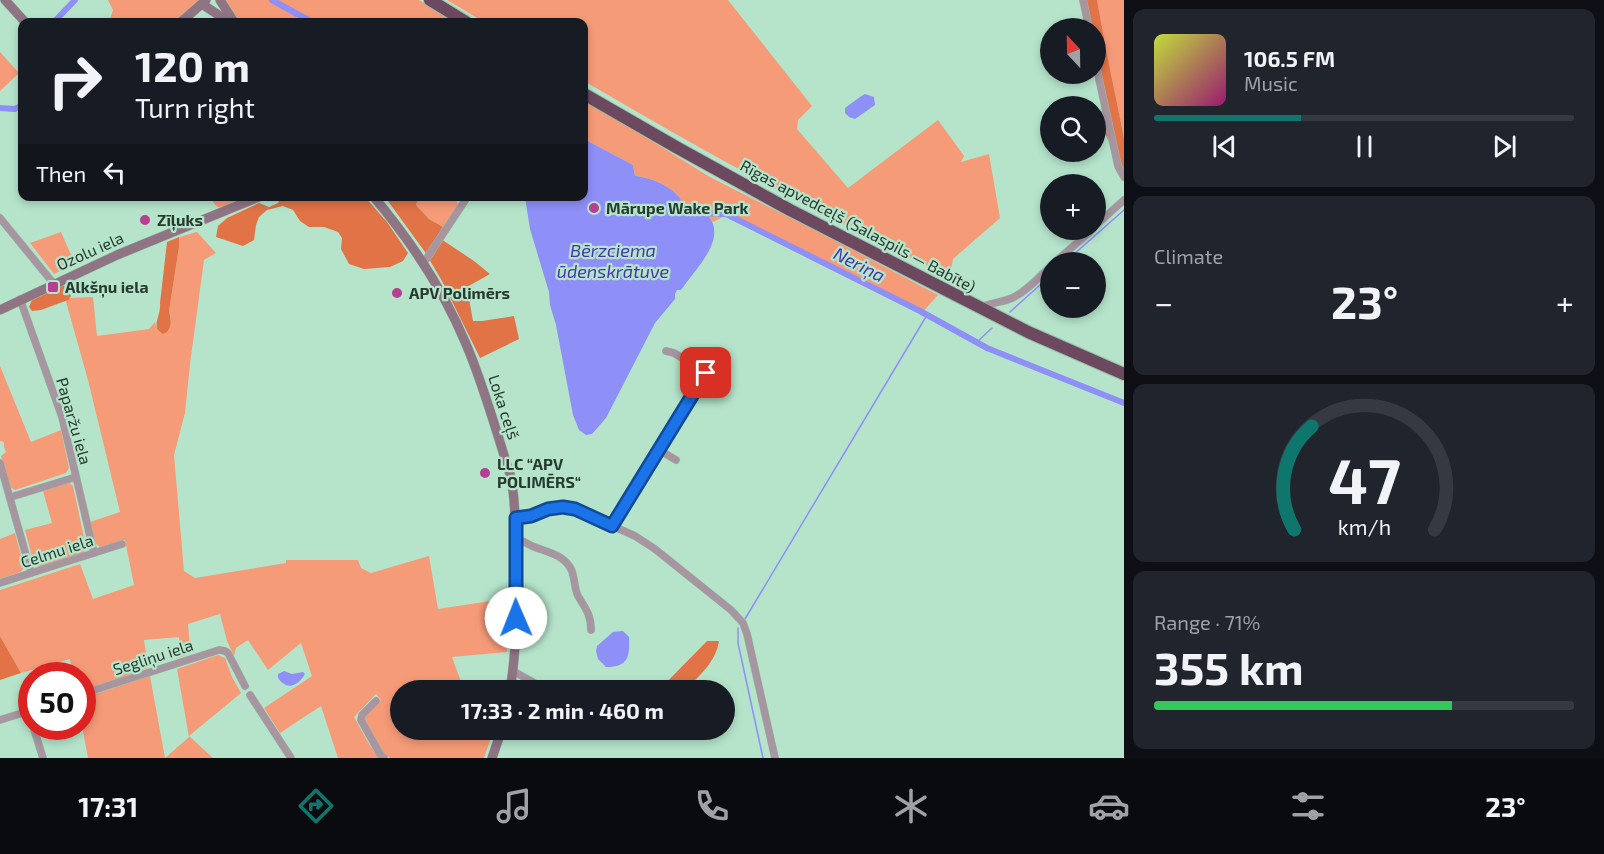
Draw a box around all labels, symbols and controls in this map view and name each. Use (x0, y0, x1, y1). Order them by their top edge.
north arrow (1040, 18, 1106, 84)
map controls (1040, 18, 1106, 318)
text: 120 m (135, 40, 250, 90)
icon: right (36, 42, 114, 120)
text: 106.5 FM (1244, 45, 1335, 71)
text: Music (1244, 71, 1298, 95)
text: Turn right (135, 91, 255, 123)
button: search (1040, 96, 1106, 162)
icon: previous (1208, 130, 1241, 163)
icon: pause (1348, 130, 1381, 163)
icon: next (1488, 130, 1521, 163)
street label: Rīgas apvedceļš (Salaspils — Babīte) (736, 155, 979, 298)
icon: left (98, 156, 131, 189)
text: Then (36, 160, 86, 186)
button: + (1040, 174, 1106, 240)
place label: Mārupe Wake Park (606, 198, 748, 217)
marker: Mārupe Wake Park (587, 201, 601, 215)
place label: Zīļuks (157, 210, 203, 231)
marker: Zīļuks (138, 213, 152, 227)
street label: Ozolu iela (53, 227, 126, 274)
water label: Bērzciema ūdenskrātuve (557, 239, 670, 282)
water label: Neriņa (830, 242, 889, 287)
text: Climate (1154, 244, 1223, 268)
button: − (1040, 252, 1106, 318)
text: 23° (1331, 274, 1398, 328)
place label: Alkšņu iela (65, 277, 149, 298)
marker: Alkšņu iela (46, 280, 60, 294)
text: − (1154, 282, 1173, 322)
text: + (1556, 282, 1574, 322)
place label: APV Polimērs (409, 283, 510, 302)
marker: APV Polimērs (390, 286, 404, 300)
pin (680, 347, 731, 398)
icon: arrive (689, 356, 722, 389)
street label: Loka ceļš (483, 372, 524, 442)
street label: Paparžu iela (53, 375, 96, 467)
text: 47 (1328, 442, 1400, 517)
place label: LLC “APV POLIMĒRS“ (497, 454, 581, 491)
marker: LLC “APV POLIMĒRS“ (478, 466, 492, 480)
text: km/h (1337, 514, 1391, 539)
street label: Celmu iela (18, 530, 96, 571)
position arrow (484, 586, 548, 650)
text: Range · 71% (1154, 610, 1261, 634)
street label: Segliņu iela (110, 635, 196, 680)
text: 355 km (1154, 640, 1304, 694)
speed limit sign: 50 (18, 662, 96, 740)
text: 17:33 · 2 min · 460 m (461, 697, 664, 723)
icon: directions (295, 785, 337, 827)
icon: music (493, 785, 535, 827)
icon: phone (691, 785, 733, 827)
icon: climate (890, 785, 932, 827)
icon: car (1088, 785, 1130, 827)
icon: filters (1287, 785, 1329, 827)
text: 17:31 (78, 790, 138, 822)
text: 23° (1485, 790, 1526, 822)

